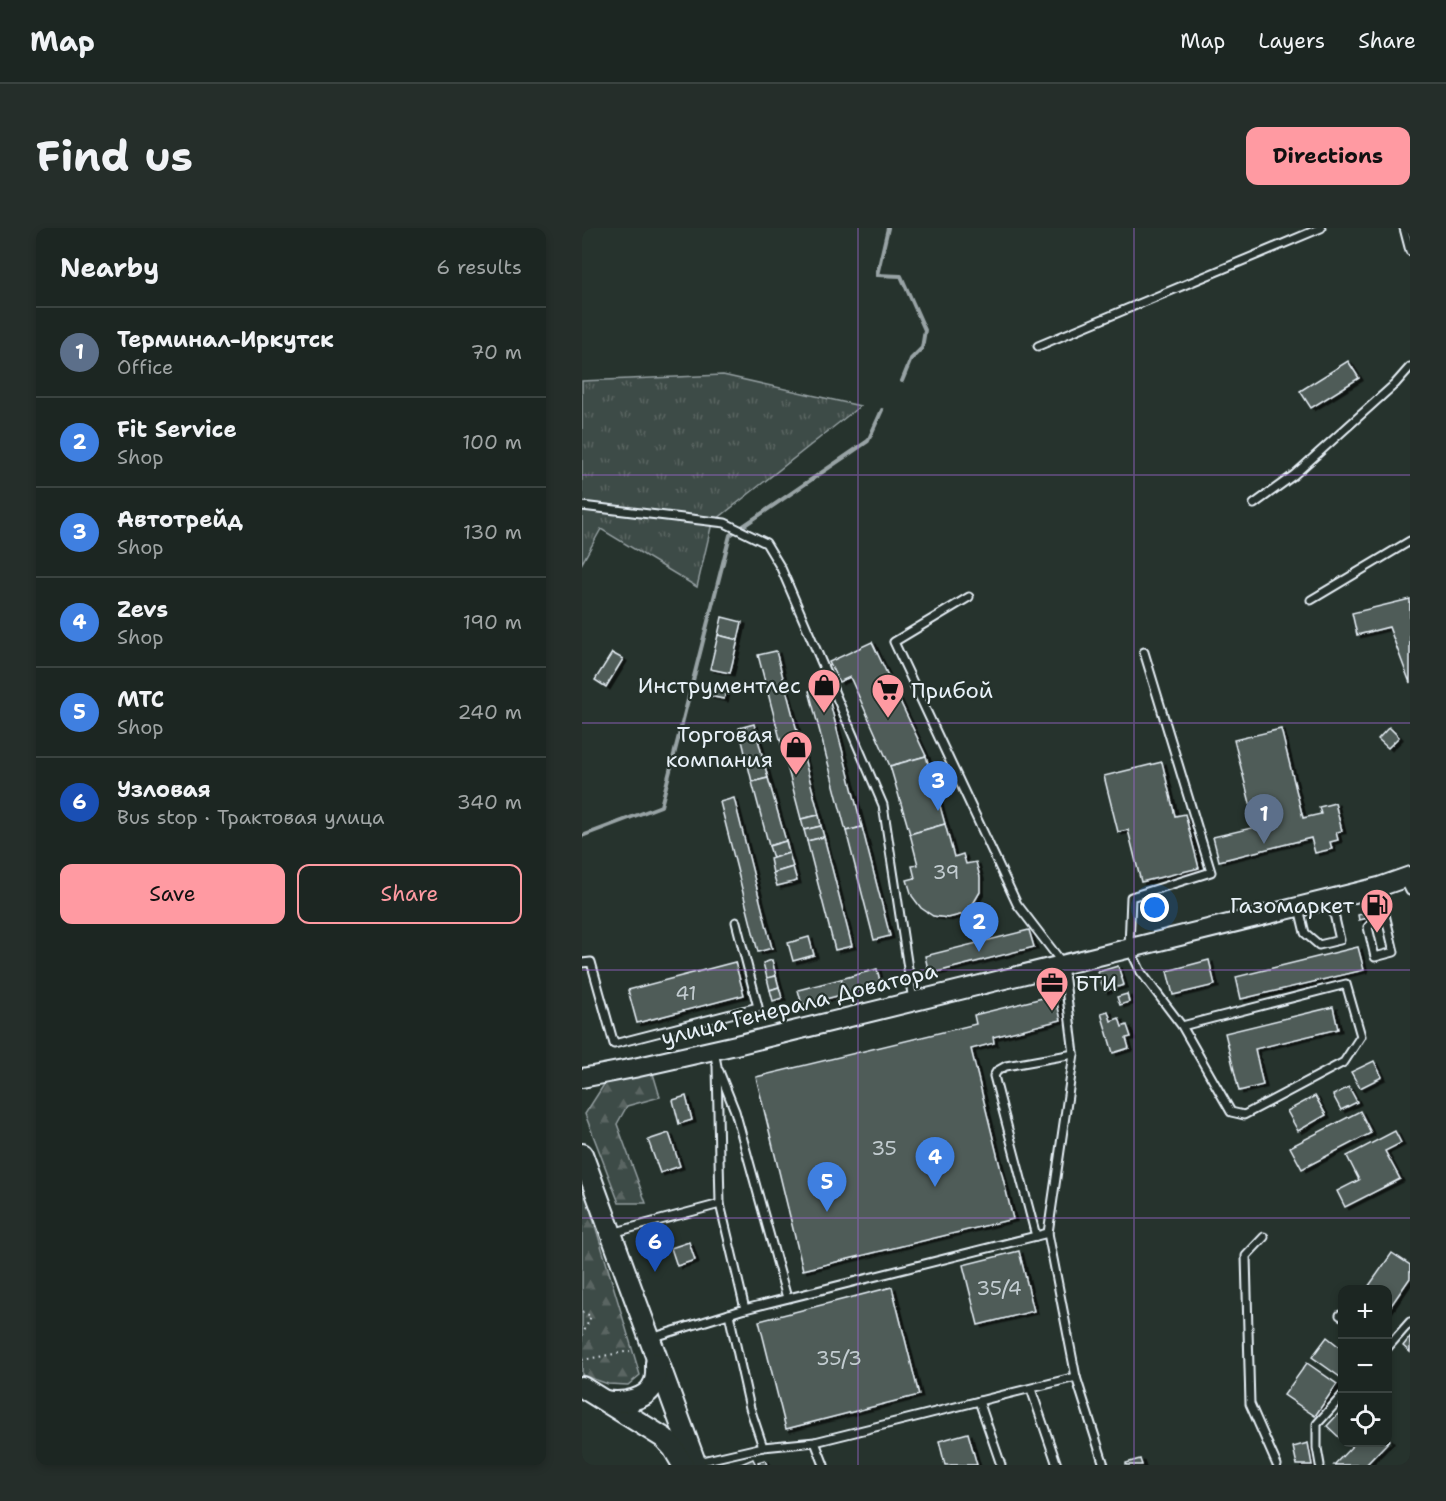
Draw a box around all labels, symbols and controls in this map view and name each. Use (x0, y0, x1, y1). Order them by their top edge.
text: Map (30, 22, 95, 60)
text: Map (1180, 27, 1225, 55)
text: Layers (1258, 27, 1325, 55)
text: Share (1358, 27, 1416, 55)
button: Directions (1246, 127, 1410, 185)
text: Find us (36, 128, 193, 184)
text: Nearby (60, 250, 159, 285)
text: 6 results (436, 254, 522, 280)
text: Терминал-Иркутск (117, 325, 334, 354)
text: 1 (75, 339, 84, 365)
text: 70 m (470, 339, 522, 365)
text: Office (117, 354, 173, 380)
text: Fit Service (117, 415, 237, 444)
text: 2 (73, 429, 87, 455)
text: 100 m (462, 429, 522, 455)
text: Shop (117, 444, 164, 470)
text: Автотрейд (117, 505, 243, 534)
text: 3 (73, 519, 87, 545)
text: 130 m (463, 519, 522, 545)
text: Shop (117, 534, 164, 560)
text: Zevs (117, 595, 168, 624)
text: 4 (73, 609, 87, 635)
text: 190 m (463, 609, 522, 635)
text: Shop (117, 624, 164, 650)
shop icon: Инструментлес (806, 667, 842, 714)
place label: Инструментлес (638, 671, 801, 700)
supermarket icon: Прибой (870, 672, 906, 719)
place label: Прибой (911, 676, 993, 705)
text: МТС (117, 685, 164, 714)
text: 5 (73, 699, 86, 725)
text: 240 m (457, 699, 522, 725)
text: Shop (117, 714, 164, 740)
place label: Торговая компания (666, 720, 773, 774)
shop icon: Торговая компания (778, 729, 814, 776)
pin: 3 (918, 762, 958, 811)
text: Узловая (117, 775, 211, 804)
text: 6 (73, 789, 87, 815)
text: 340 m (457, 789, 522, 815)
pin: 1 (1244, 794, 1284, 844)
text: Bus stop · Трактовая улица (117, 804, 385, 830)
house number: 39 (933, 859, 959, 885)
button: Save (60, 864, 285, 924)
button: Share (297, 864, 522, 924)
fuel station icon: Газомаркет (1359, 887, 1395, 934)
place label: Газомаркет (1230, 891, 1355, 920)
your location (1140, 893, 1169, 922)
pin: 2 (960, 902, 998, 952)
street label: улица Генерала Доватора (658, 956, 940, 1052)
office icon: БТИ (1034, 965, 1070, 1012)
place label: БТИ (1075, 969, 1118, 998)
house number: 41 (675, 980, 697, 1006)
house number: 35 (871, 1135, 897, 1161)
pin: 4 (916, 1138, 954, 1187)
pin: 5 (808, 1162, 846, 1212)
pin: 6 (636, 1222, 674, 1272)
house number: 35/4 (976, 1275, 1022, 1301)
map controls (1338, 1285, 1392, 1447)
button: + (1338, 1285, 1392, 1339)
button: − (1338, 1339, 1392, 1393)
house number: 35/3 (816, 1345, 862, 1371)
button: locate (1338, 1393, 1392, 1447)

